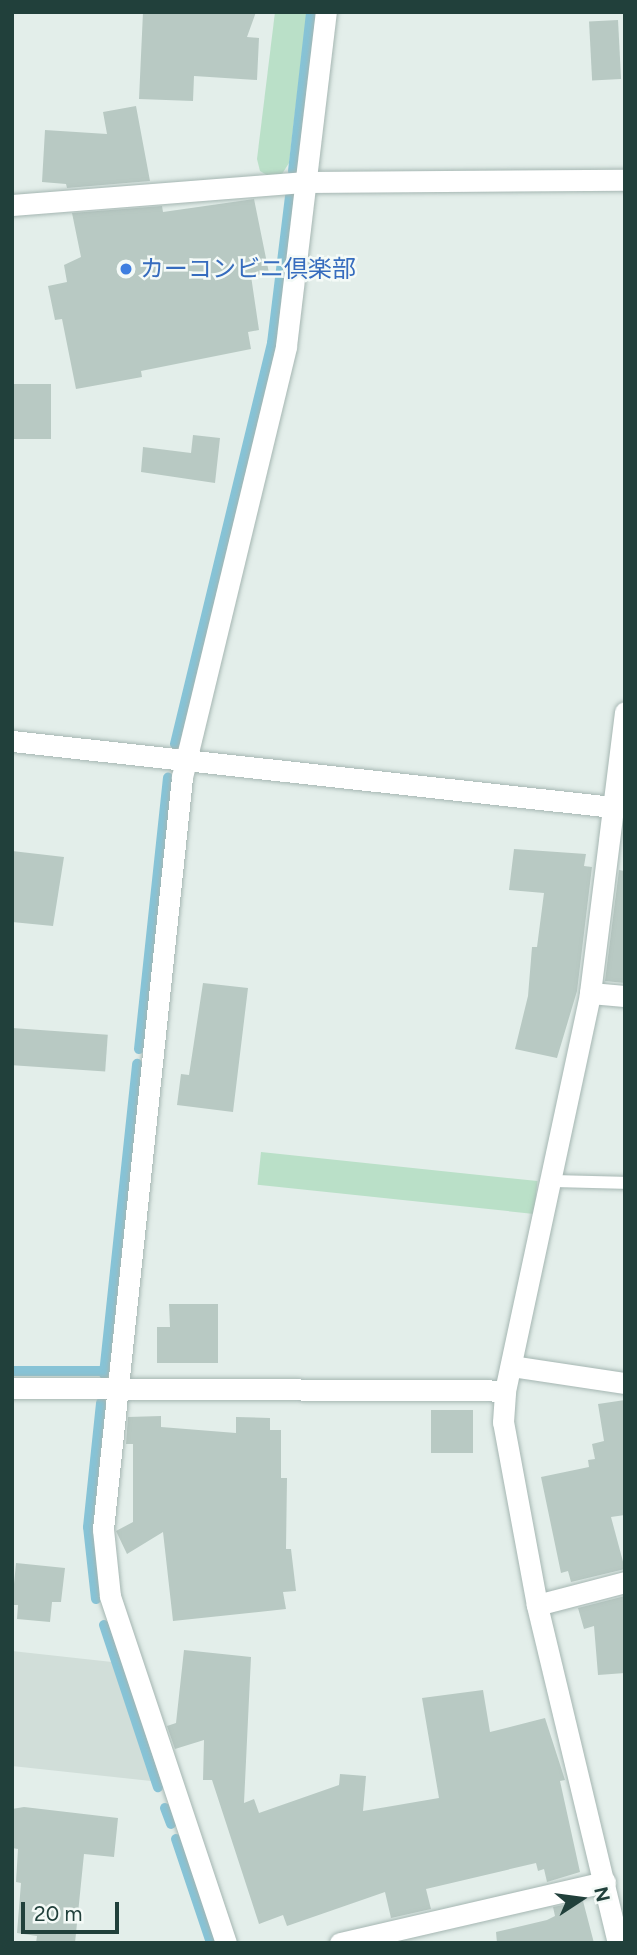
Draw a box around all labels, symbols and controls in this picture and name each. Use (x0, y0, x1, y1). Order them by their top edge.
place label: カーコンビニ倶楽部 (140, 255, 356, 283)
marker: カーコンビニ倶楽部 (118, 261, 134, 277)
north arrow (546, 1864, 616, 1934)
text: N (589, 1884, 615, 1904)
scale bar (24, 1888, 122, 1932)
text: 20 m (34, 1901, 82, 1926)

